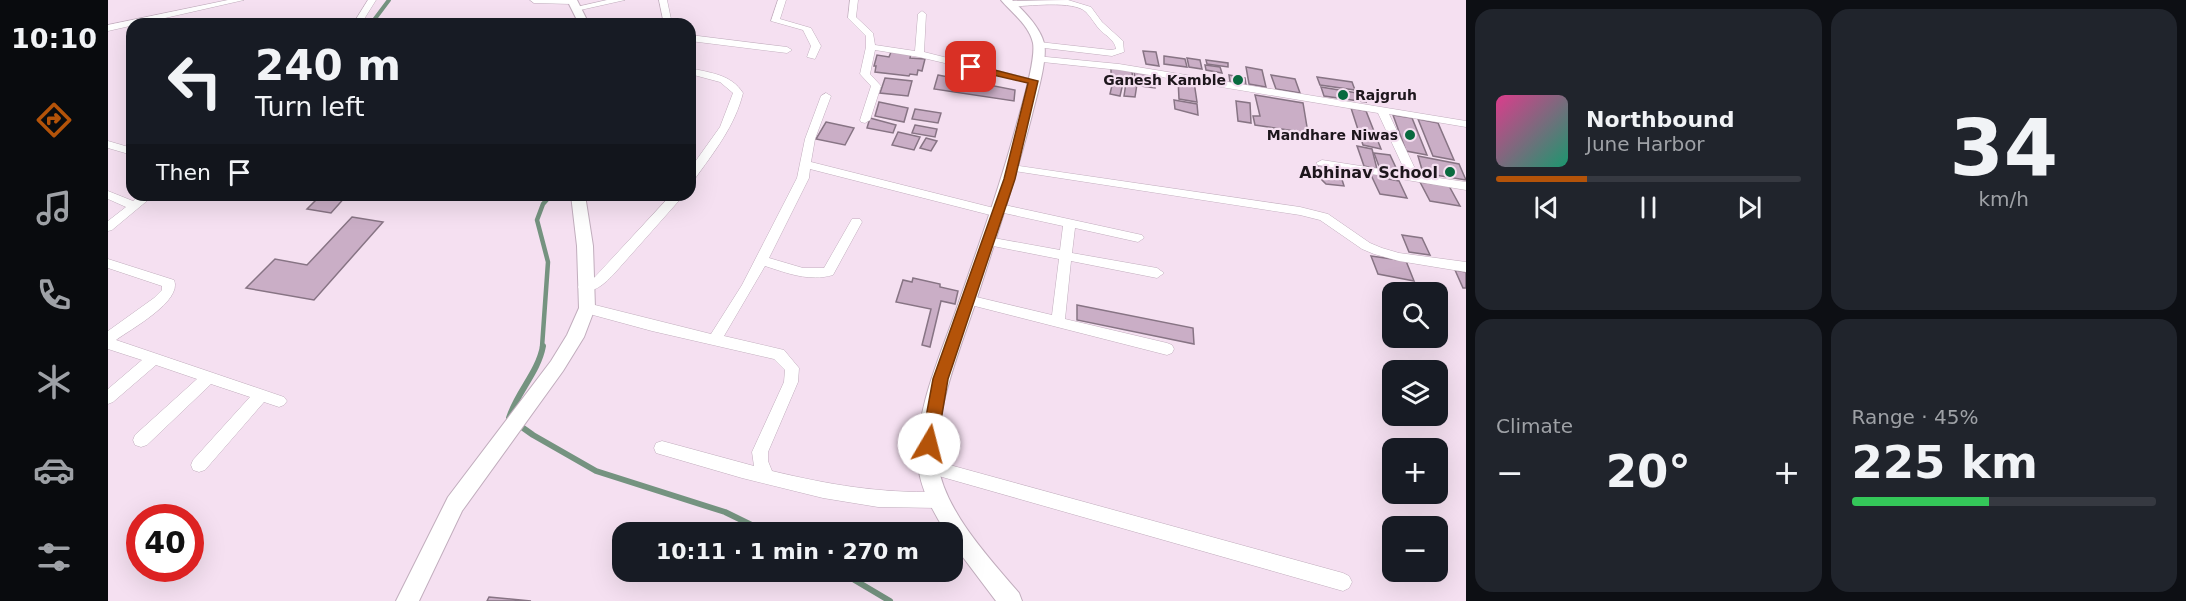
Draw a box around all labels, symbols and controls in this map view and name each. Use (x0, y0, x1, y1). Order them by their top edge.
text: 10:10 (11, 23, 97, 54)
text: 240 m (255, 41, 401, 90)
pin (945, 41, 996, 92)
icon: left (156, 42, 234, 120)
icon: arrive (954, 50, 987, 83)
place label: Ganesh Kamble (1103, 72, 1226, 88)
marker: Ganesh Kamble (1231, 73, 1245, 87)
place label: Rajgruh (1355, 87, 1417, 103)
marker: Rajgruh (1336, 88, 1350, 102)
text: Turn left (255, 91, 365, 122)
icon: directions (33, 99, 75, 141)
text: 34 (1949, 103, 2058, 193)
text: Northbound (1586, 107, 1735, 132)
place label: Mandhare Niwas (1267, 127, 1398, 143)
marker: Mandhare Niwas (1403, 128, 1417, 142)
text: June Harbor (1586, 132, 1705, 156)
icon: arrive (223, 156, 256, 189)
text: Then (156, 160, 211, 185)
place label: Abhinav School (1299, 163, 1438, 182)
marker: Abhinav School (1443, 165, 1457, 179)
icon: music (33, 187, 75, 229)
text: km/h (1979, 187, 2029, 211)
icon: previous (1530, 191, 1563, 224)
icon: pause (1632, 191, 1665, 224)
icon: next (1733, 191, 1766, 224)
icon: phone (33, 274, 75, 316)
map controls (1382, 282, 1448, 582)
button: search (1382, 282, 1448, 348)
button: layers (1382, 360, 1448, 426)
icon: climate (33, 361, 75, 403)
text: Range · 45% (1852, 405, 1978, 429)
position arrow (897, 412, 961, 476)
text: Climate (1496, 414, 1573, 438)
text: 225 km (1852, 436, 2038, 489)
button: + (1382, 438, 1448, 504)
text: 20° (1606, 445, 1691, 498)
icon: car (33, 449, 75, 491)
text: − (1496, 453, 1524, 492)
text: + (1773, 453, 1801, 492)
speed limit sign: 40 (126, 504, 204, 582)
button: − (1382, 516, 1448, 582)
icon: filters (33, 536, 75, 578)
text: 10:11 · 1 min · 270 m (656, 539, 919, 564)

